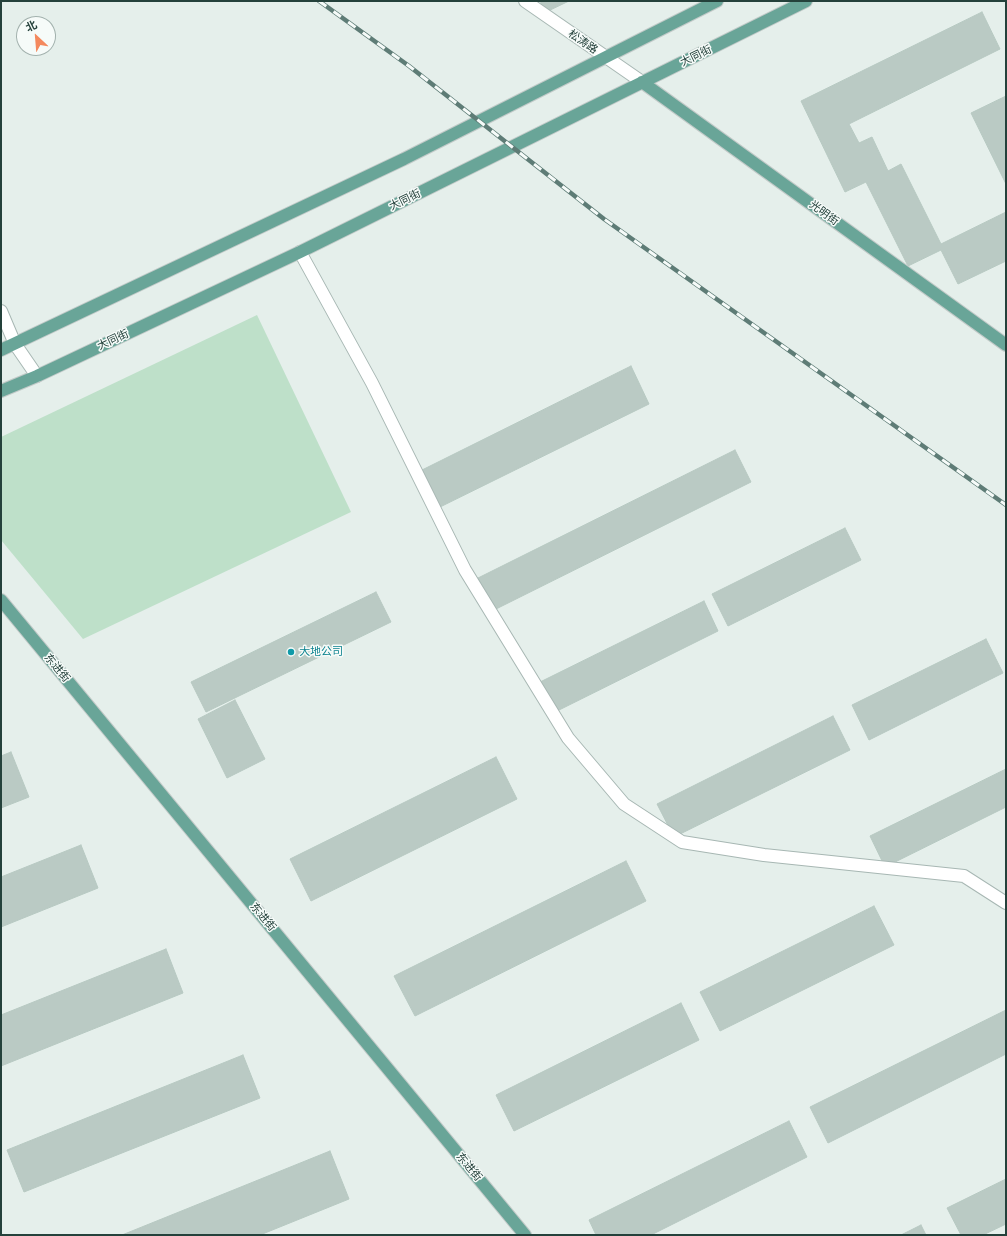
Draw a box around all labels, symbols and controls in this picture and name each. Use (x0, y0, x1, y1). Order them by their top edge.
north arrow (16, 16, 56, 56)
text: 北 (23, 17, 39, 35)
street label: 松涛路 (566, 27, 600, 57)
street label: 大同街 (678, 43, 714, 69)
street label: 大同街 (387, 187, 423, 213)
street label: 光明街 (807, 198, 841, 228)
street label: 大同街 (95, 327, 131, 353)
place label: 大地公司 (299, 645, 343, 659)
marker: 大地公司 (286, 647, 296, 657)
street label: 东进街 (41, 651, 73, 685)
street label: 东进街 (247, 900, 279, 934)
street label: 东进街 (453, 1150, 485, 1184)

